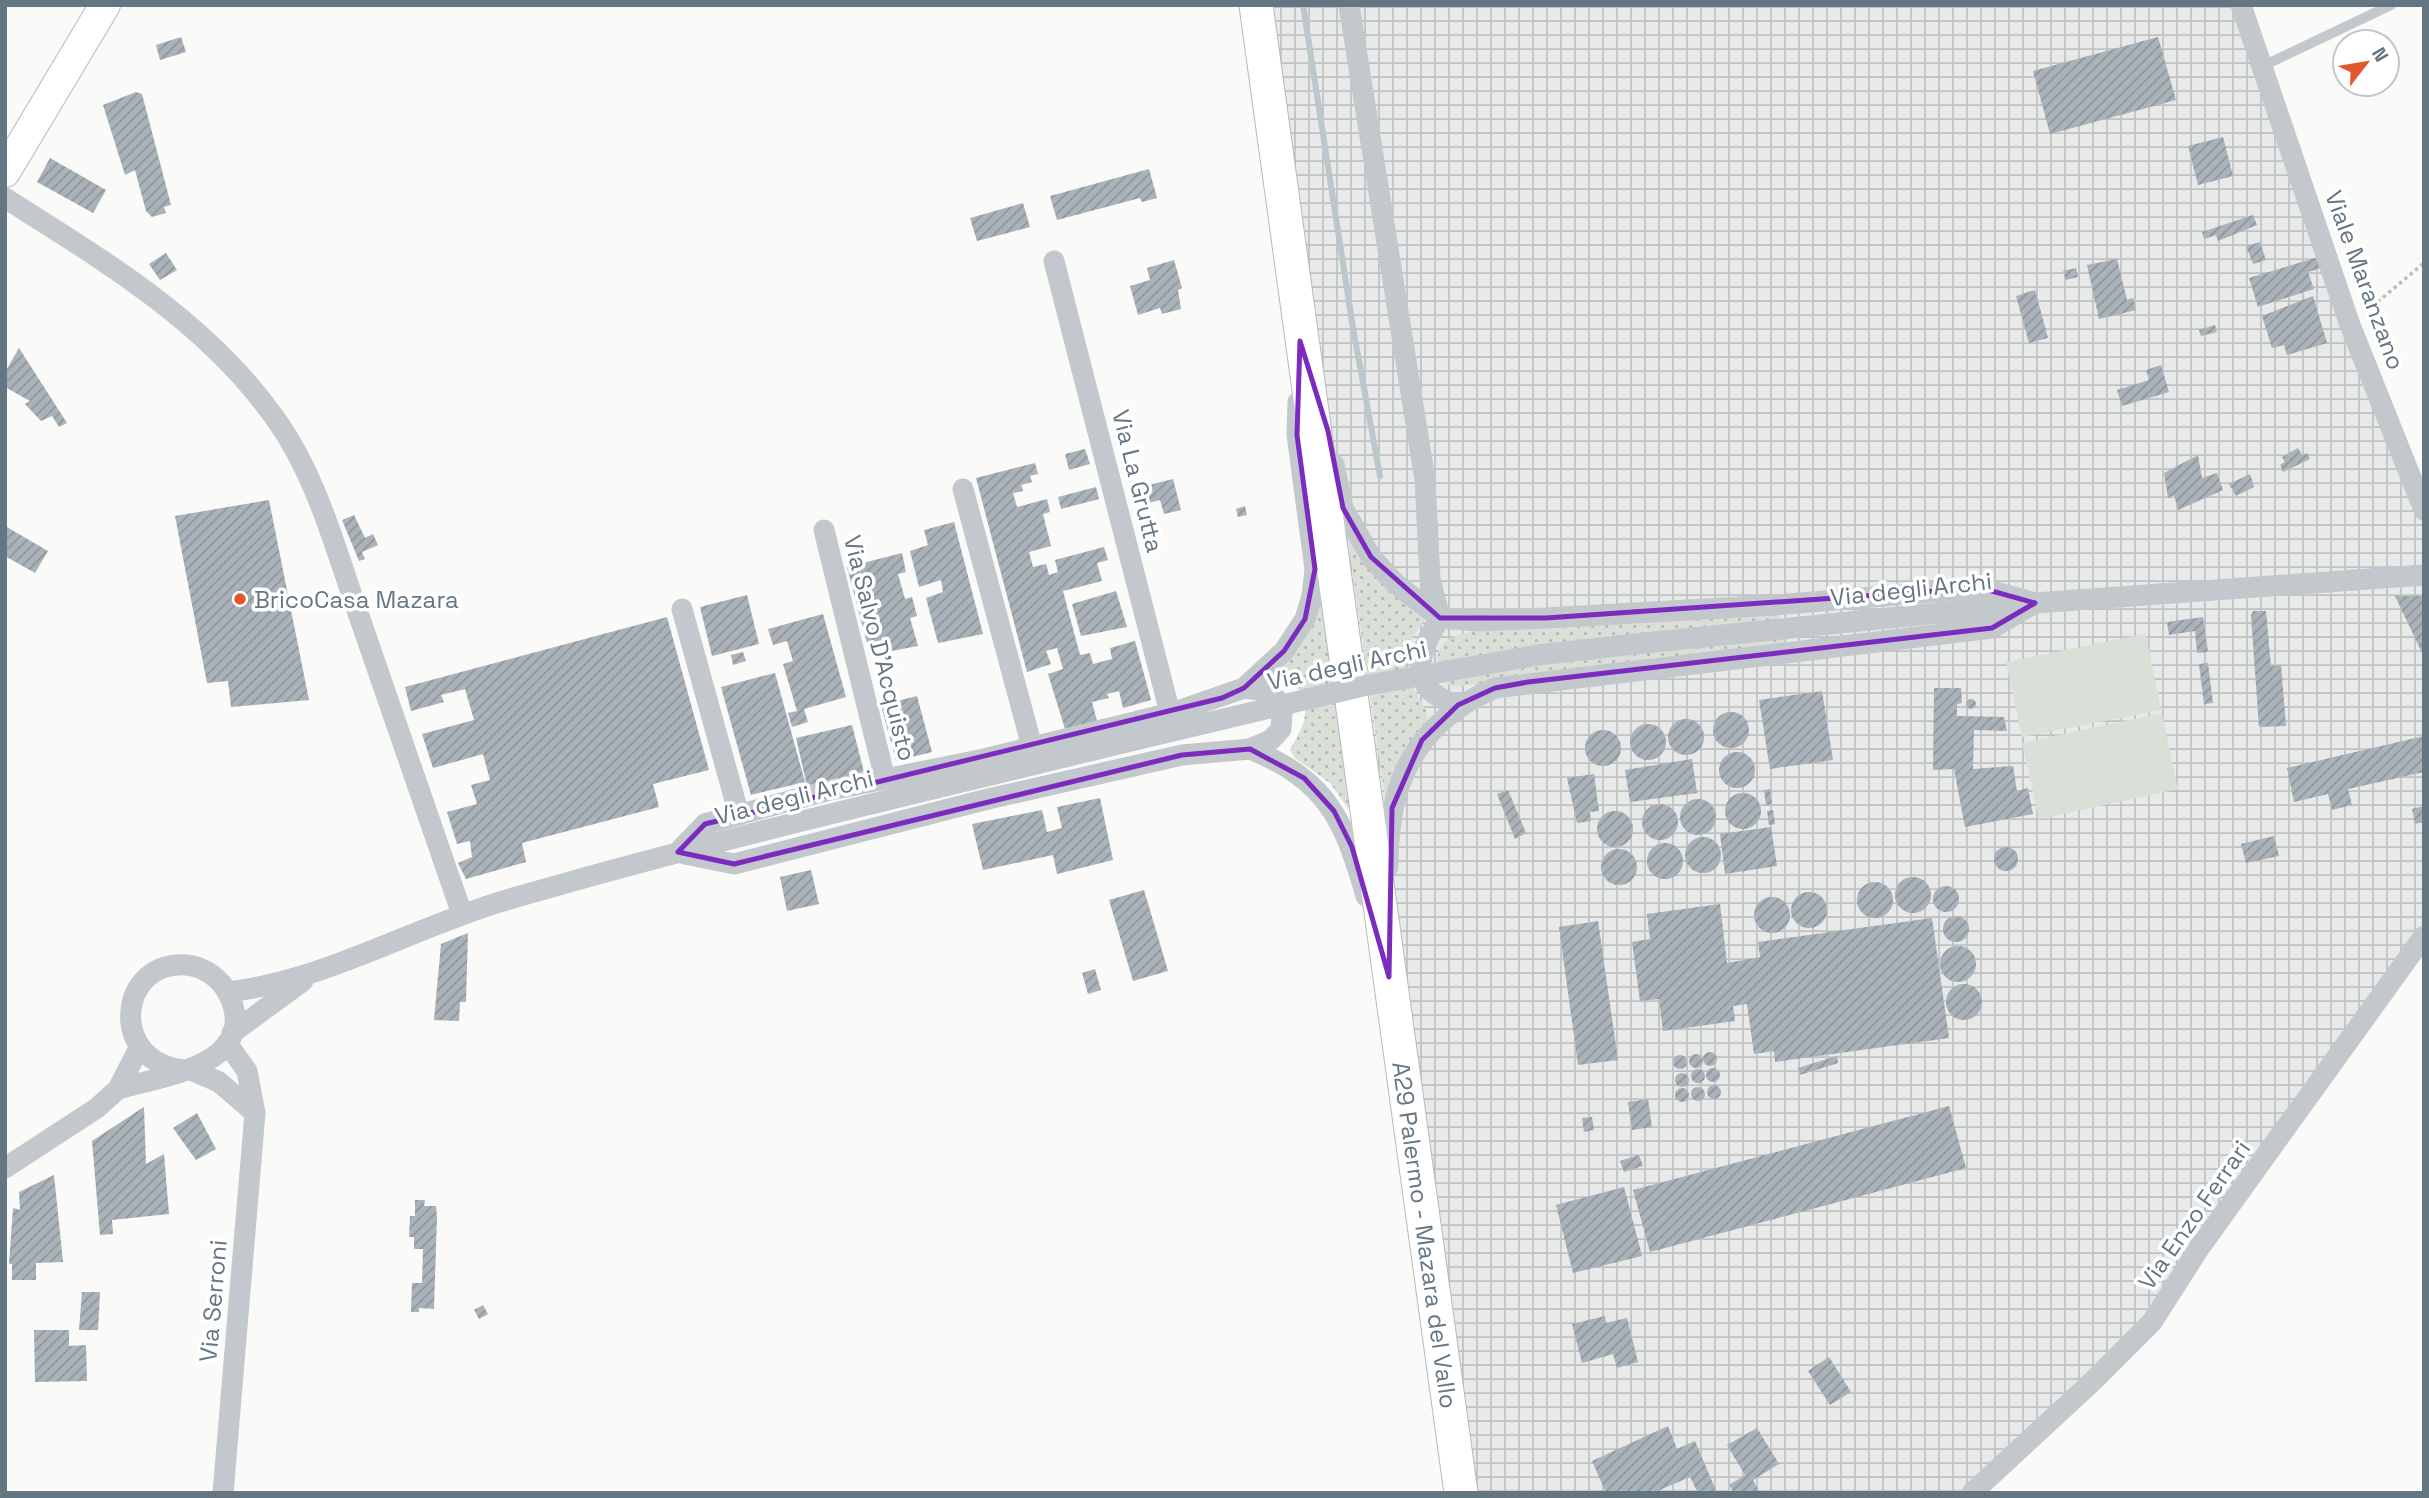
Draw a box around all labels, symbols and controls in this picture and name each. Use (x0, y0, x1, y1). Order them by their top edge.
north arrow (2331, 28, 2401, 98)
text: N (2366, 43, 2394, 66)
street label: Viale Maranzano (2318, 186, 2412, 374)
street label: Via La Grutta (1105, 406, 1171, 556)
street label: Via Salvo D'Acquisto (837, 532, 923, 764)
street label: Via degli Archi (1829, 565, 1993, 613)
place label: BricoCasa Mazara (254, 584, 459, 615)
marker: BricoCasa Mazara (232, 591, 248, 607)
street label: Via degli Archi (1265, 633, 1429, 697)
street label: Via degli Archi (712, 762, 876, 832)
street label: A29 Palermo - Mazara del Vallo (1385, 1060, 1465, 1410)
street label: Via Enzo Ferrari (2131, 1134, 2257, 1296)
street label: Via Serroni (192, 1239, 234, 1363)

